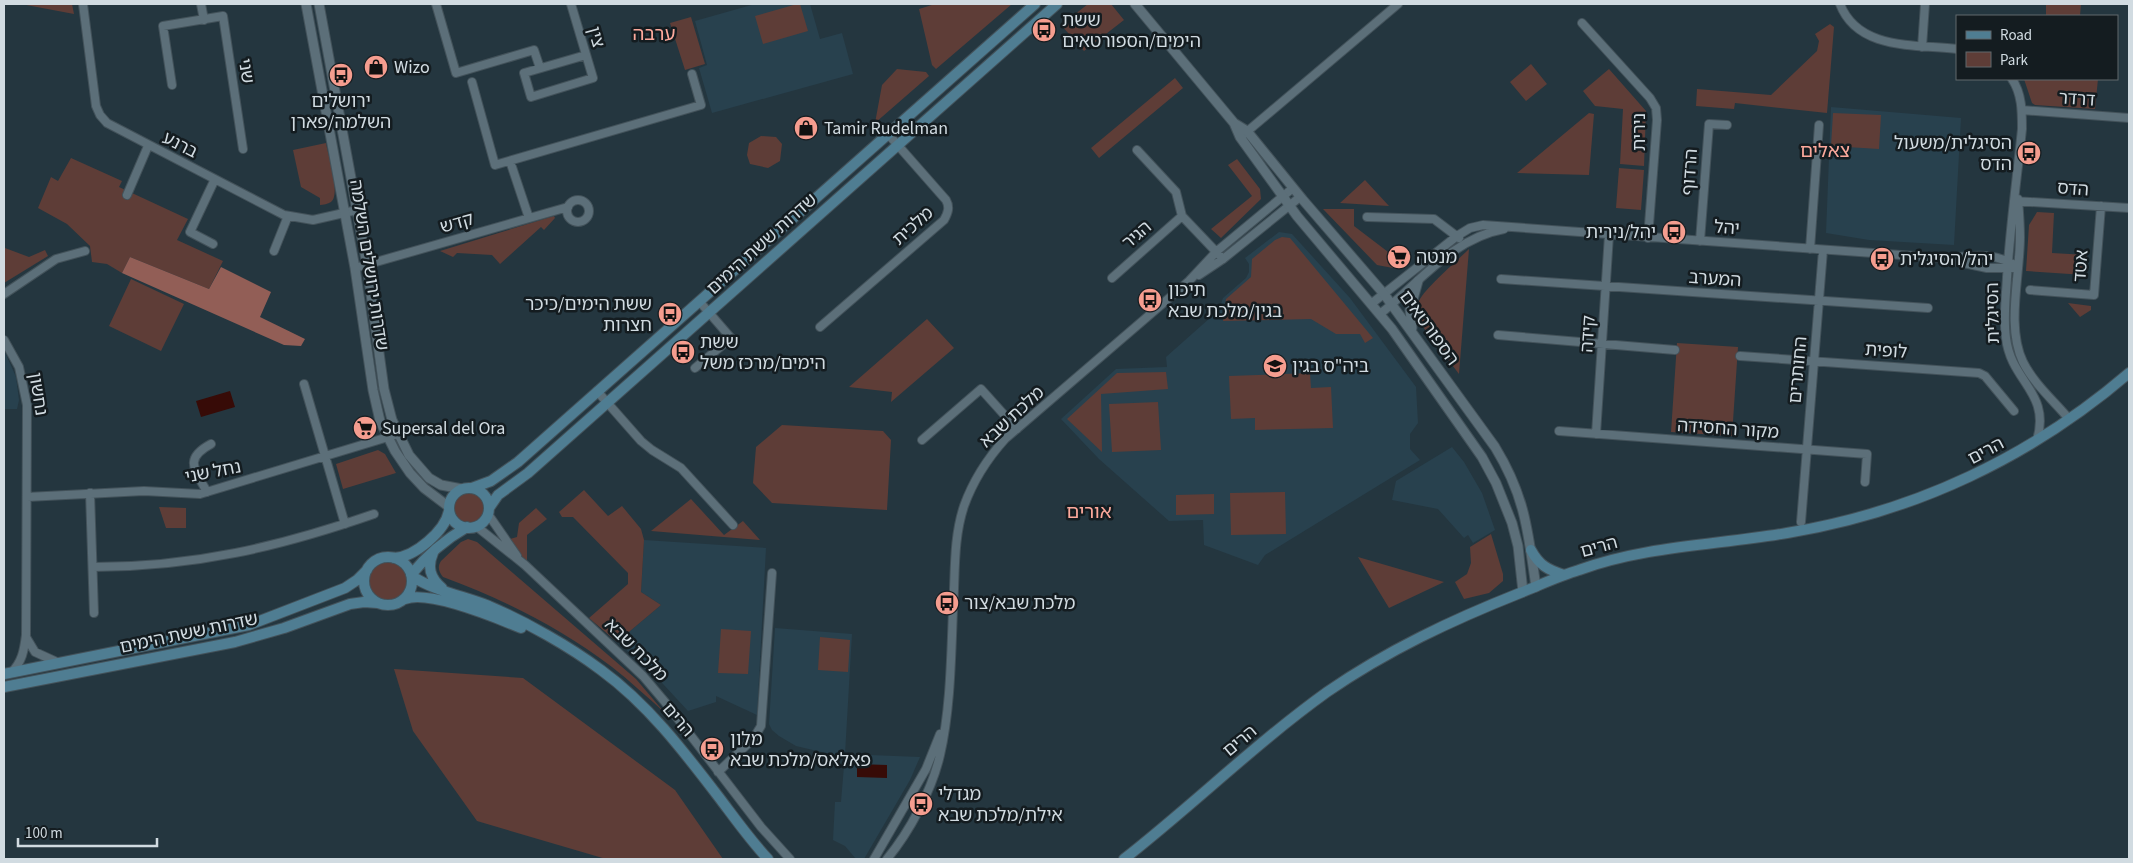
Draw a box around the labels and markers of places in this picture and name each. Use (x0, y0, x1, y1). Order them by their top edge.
place label: ששת הימים/הספורטאים (1062, 8, 1201, 54)
bus stop icon: ששת הימים/הספורטאים (1031, 17, 1057, 43)
shop icon: Wizo (363, 54, 389, 80)
place label: Wizo (394, 55, 430, 80)
bus stop icon: ירושלים השלמה/פארן (328, 62, 354, 88)
place label: ירושלים השלמה/פארן (291, 89, 391, 135)
shop icon: Tamir Rudelman (793, 115, 819, 141)
place label: Tamir Rudelman (824, 116, 948, 141)
place label: הסיגלית/משעול הדס (1894, 131, 2012, 177)
bus stop icon: הסיגלית/משעול הדס (2016, 140, 2042, 166)
bus stop icon: יהל/נירית (1661, 219, 1687, 245)
place label: יהל/נירית (1586, 220, 1656, 245)
supermarket icon: מנטה (1386, 244, 1412, 270)
place label: מנטה (1416, 245, 1457, 270)
bus stop icon: יהל/הסיגלית (1869, 246, 1895, 272)
place label: יהל/הסיגלית (1900, 247, 1993, 272)
place label: תיכון בגין/מלכת שבא (1168, 278, 1282, 324)
bus stop icon: תיכון בגין/מלכת שבא (1137, 287, 1163, 313)
place label: ששת הימים/כיכר חצרות (525, 292, 652, 338)
bus stop icon: ששת הימים/כיכר חצרות (657, 301, 683, 327)
place label: ששת הימים/מרכז משל (700, 330, 826, 376)
bus stop icon: ששת הימים/מרכז משל (670, 339, 696, 365)
school or university icon: ביה"ס בגין (1262, 353, 1288, 379)
place label: ביה"ס בגין (1292, 354, 1369, 379)
supermarket icon: Supersal del Ora (352, 415, 378, 441)
place label: Supersal del Ora (382, 416, 505, 441)
bus stop icon: מלכת שבא/צור (934, 590, 960, 616)
place label: מלכת שבא/צור (964, 591, 1075, 616)
place label: מלון פאלאס/מלכת שבא (730, 727, 871, 773)
bus stop icon: מלון פאלאס/מלכת שבא (699, 736, 725, 762)
place label: מגדלי אילת/מלכת שבא (938, 782, 1063, 828)
bus stop icon: מגדלי אילת/מלכת שבא (908, 791, 934, 817)

